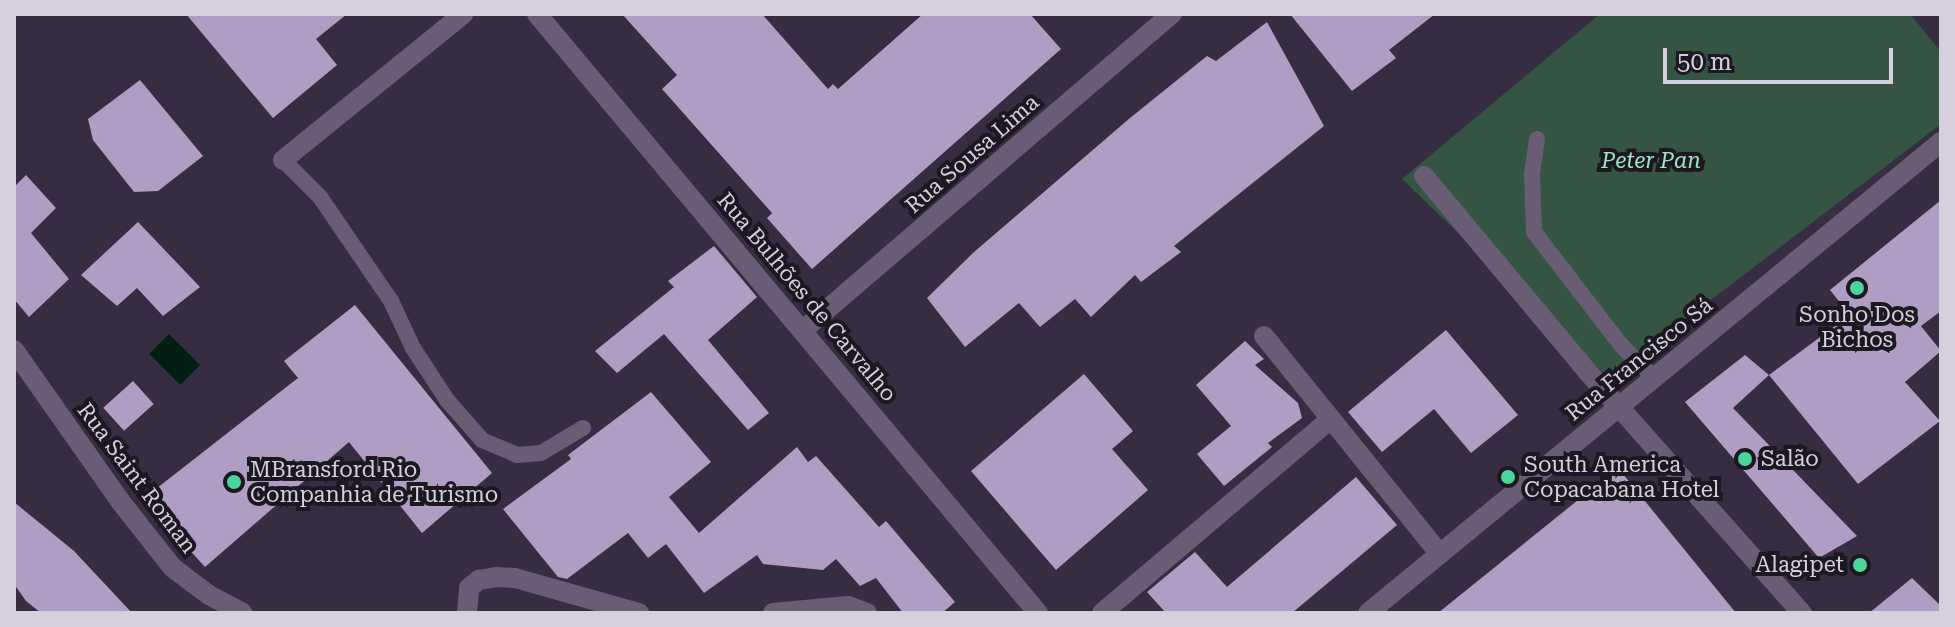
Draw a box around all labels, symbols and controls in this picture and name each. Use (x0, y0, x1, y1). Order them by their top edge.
scale bar (1667, 32, 1897, 82)
text: 50 m (1677, 48, 1732, 76)
street label: Rua Sousa Lima (900, 89, 1044, 219)
park label: Peter Pan (1601, 148, 1701, 174)
street label: Rua Bulhões de Carvalho (712, 187, 902, 407)
marker: Sonho Dos Bichos (1848, 279, 1866, 297)
street label: Rua Francisco Sá (1560, 292, 1718, 426)
place label: Sonho Dos Bichos (1799, 301, 1915, 352)
street label: Rua Saint Roman (72, 398, 202, 558)
place label: Salão (1761, 446, 1819, 472)
marker: Salão (1736, 450, 1754, 468)
place label: South America Copacabana Hotel (1524, 451, 1719, 502)
place label: MBransford Rio Companhia de Turismo (250, 456, 498, 508)
marker: South America Copacabana Hotel (1499, 468, 1517, 486)
marker: MBransford Rio Companhia de Turismo (225, 473, 243, 491)
place label: Alagipet (1755, 552, 1844, 578)
marker: Alagipet (1851, 556, 1869, 574)

